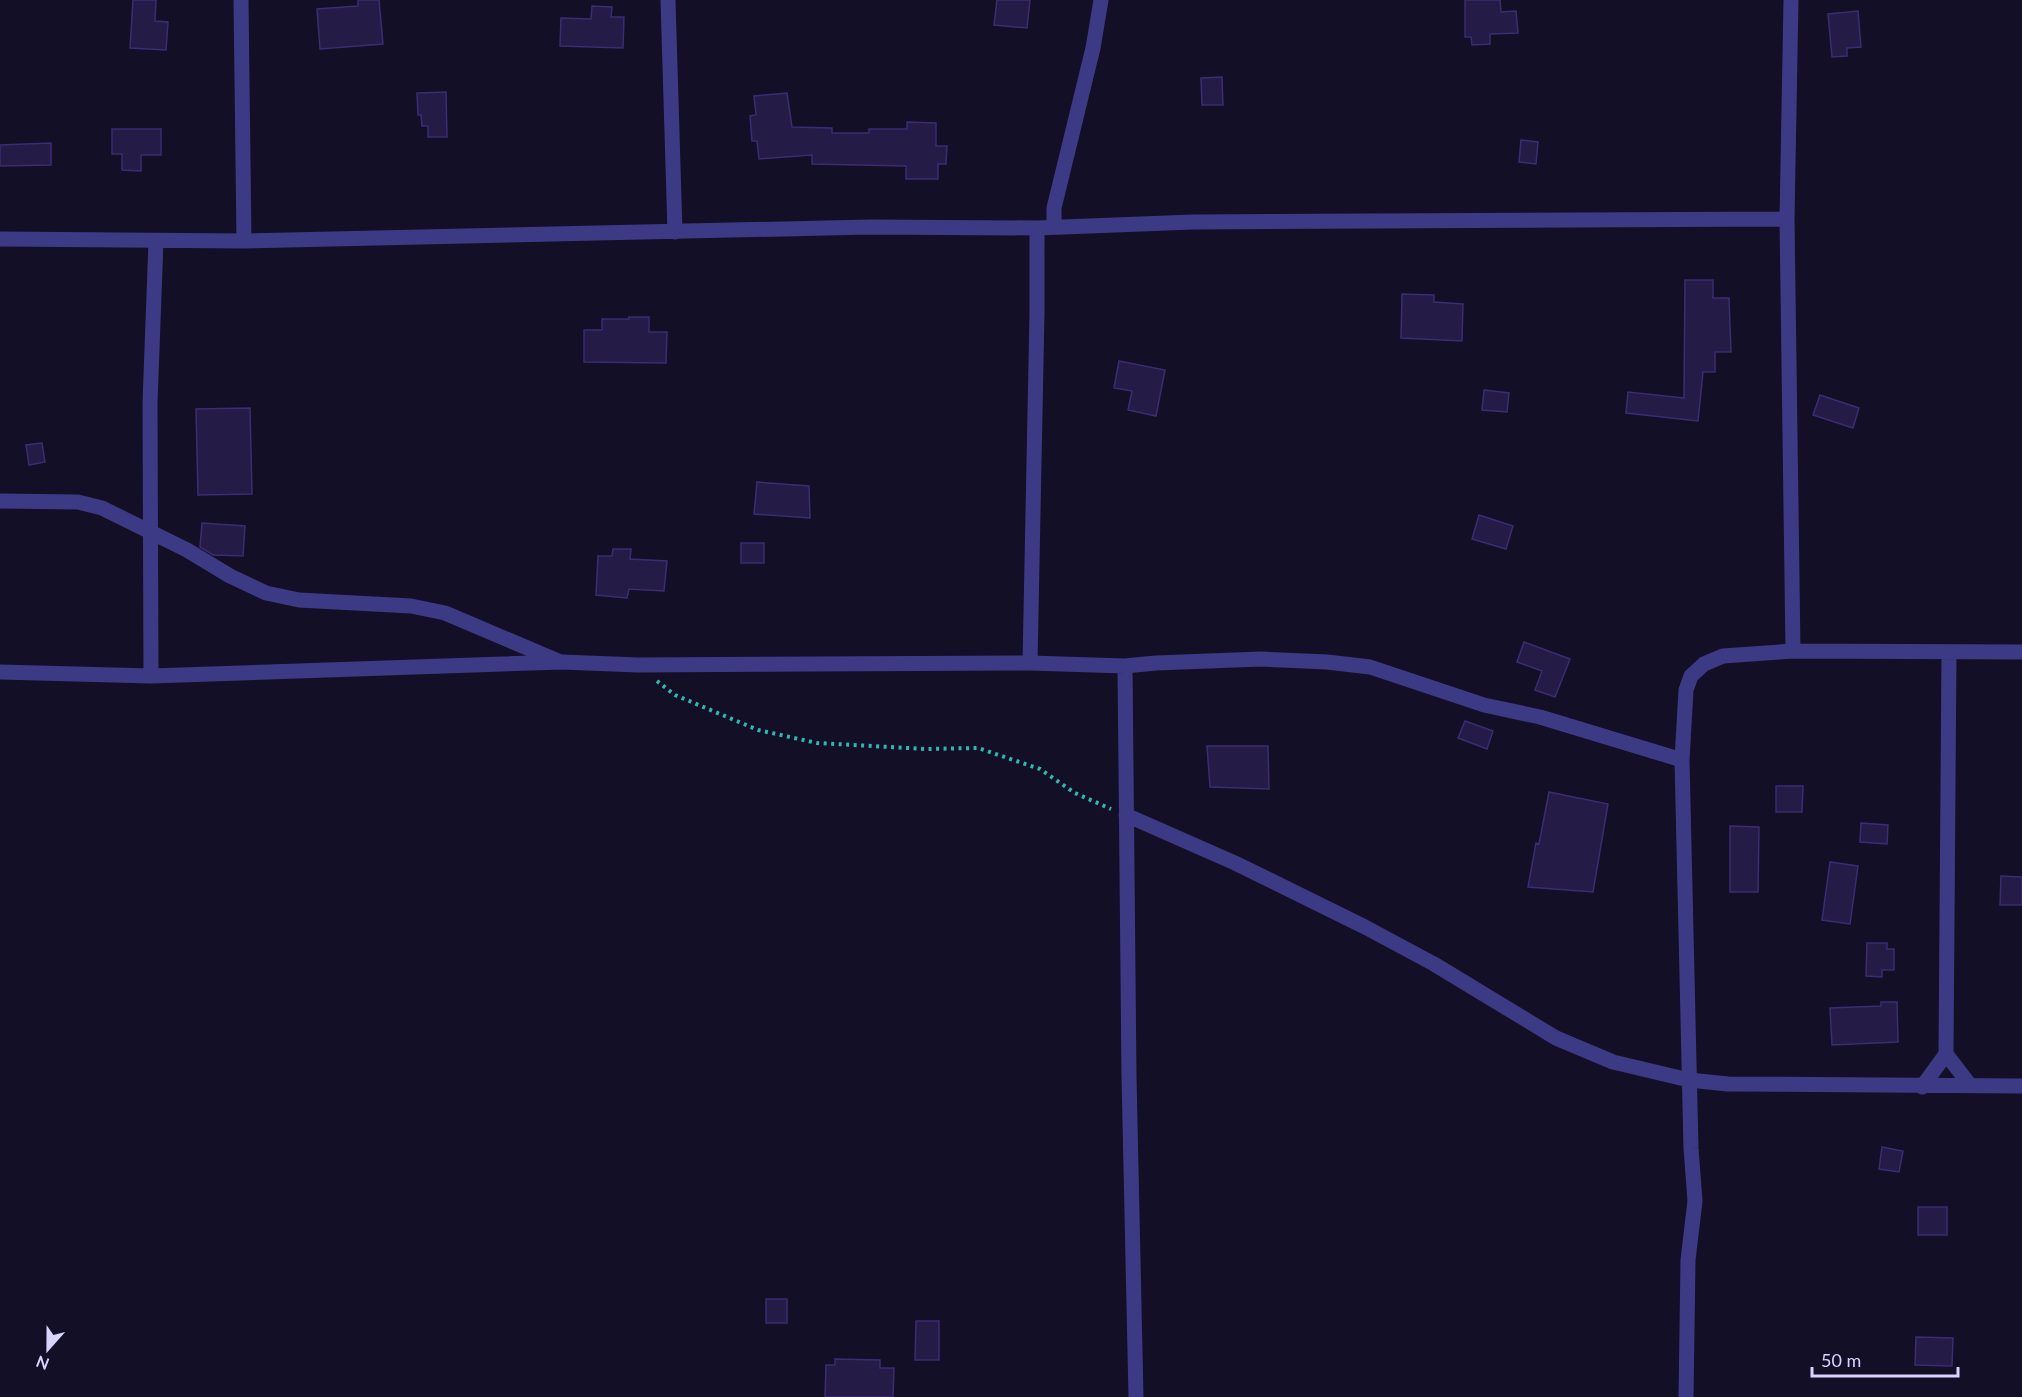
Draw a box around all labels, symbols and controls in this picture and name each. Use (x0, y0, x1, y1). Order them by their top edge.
north arrow (18, 1319, 78, 1379)
scale bar (1812, 1340, 1958, 1378)
text: 50 m (1821, 1349, 1861, 1371)
text: N (33, 1352, 52, 1375)

